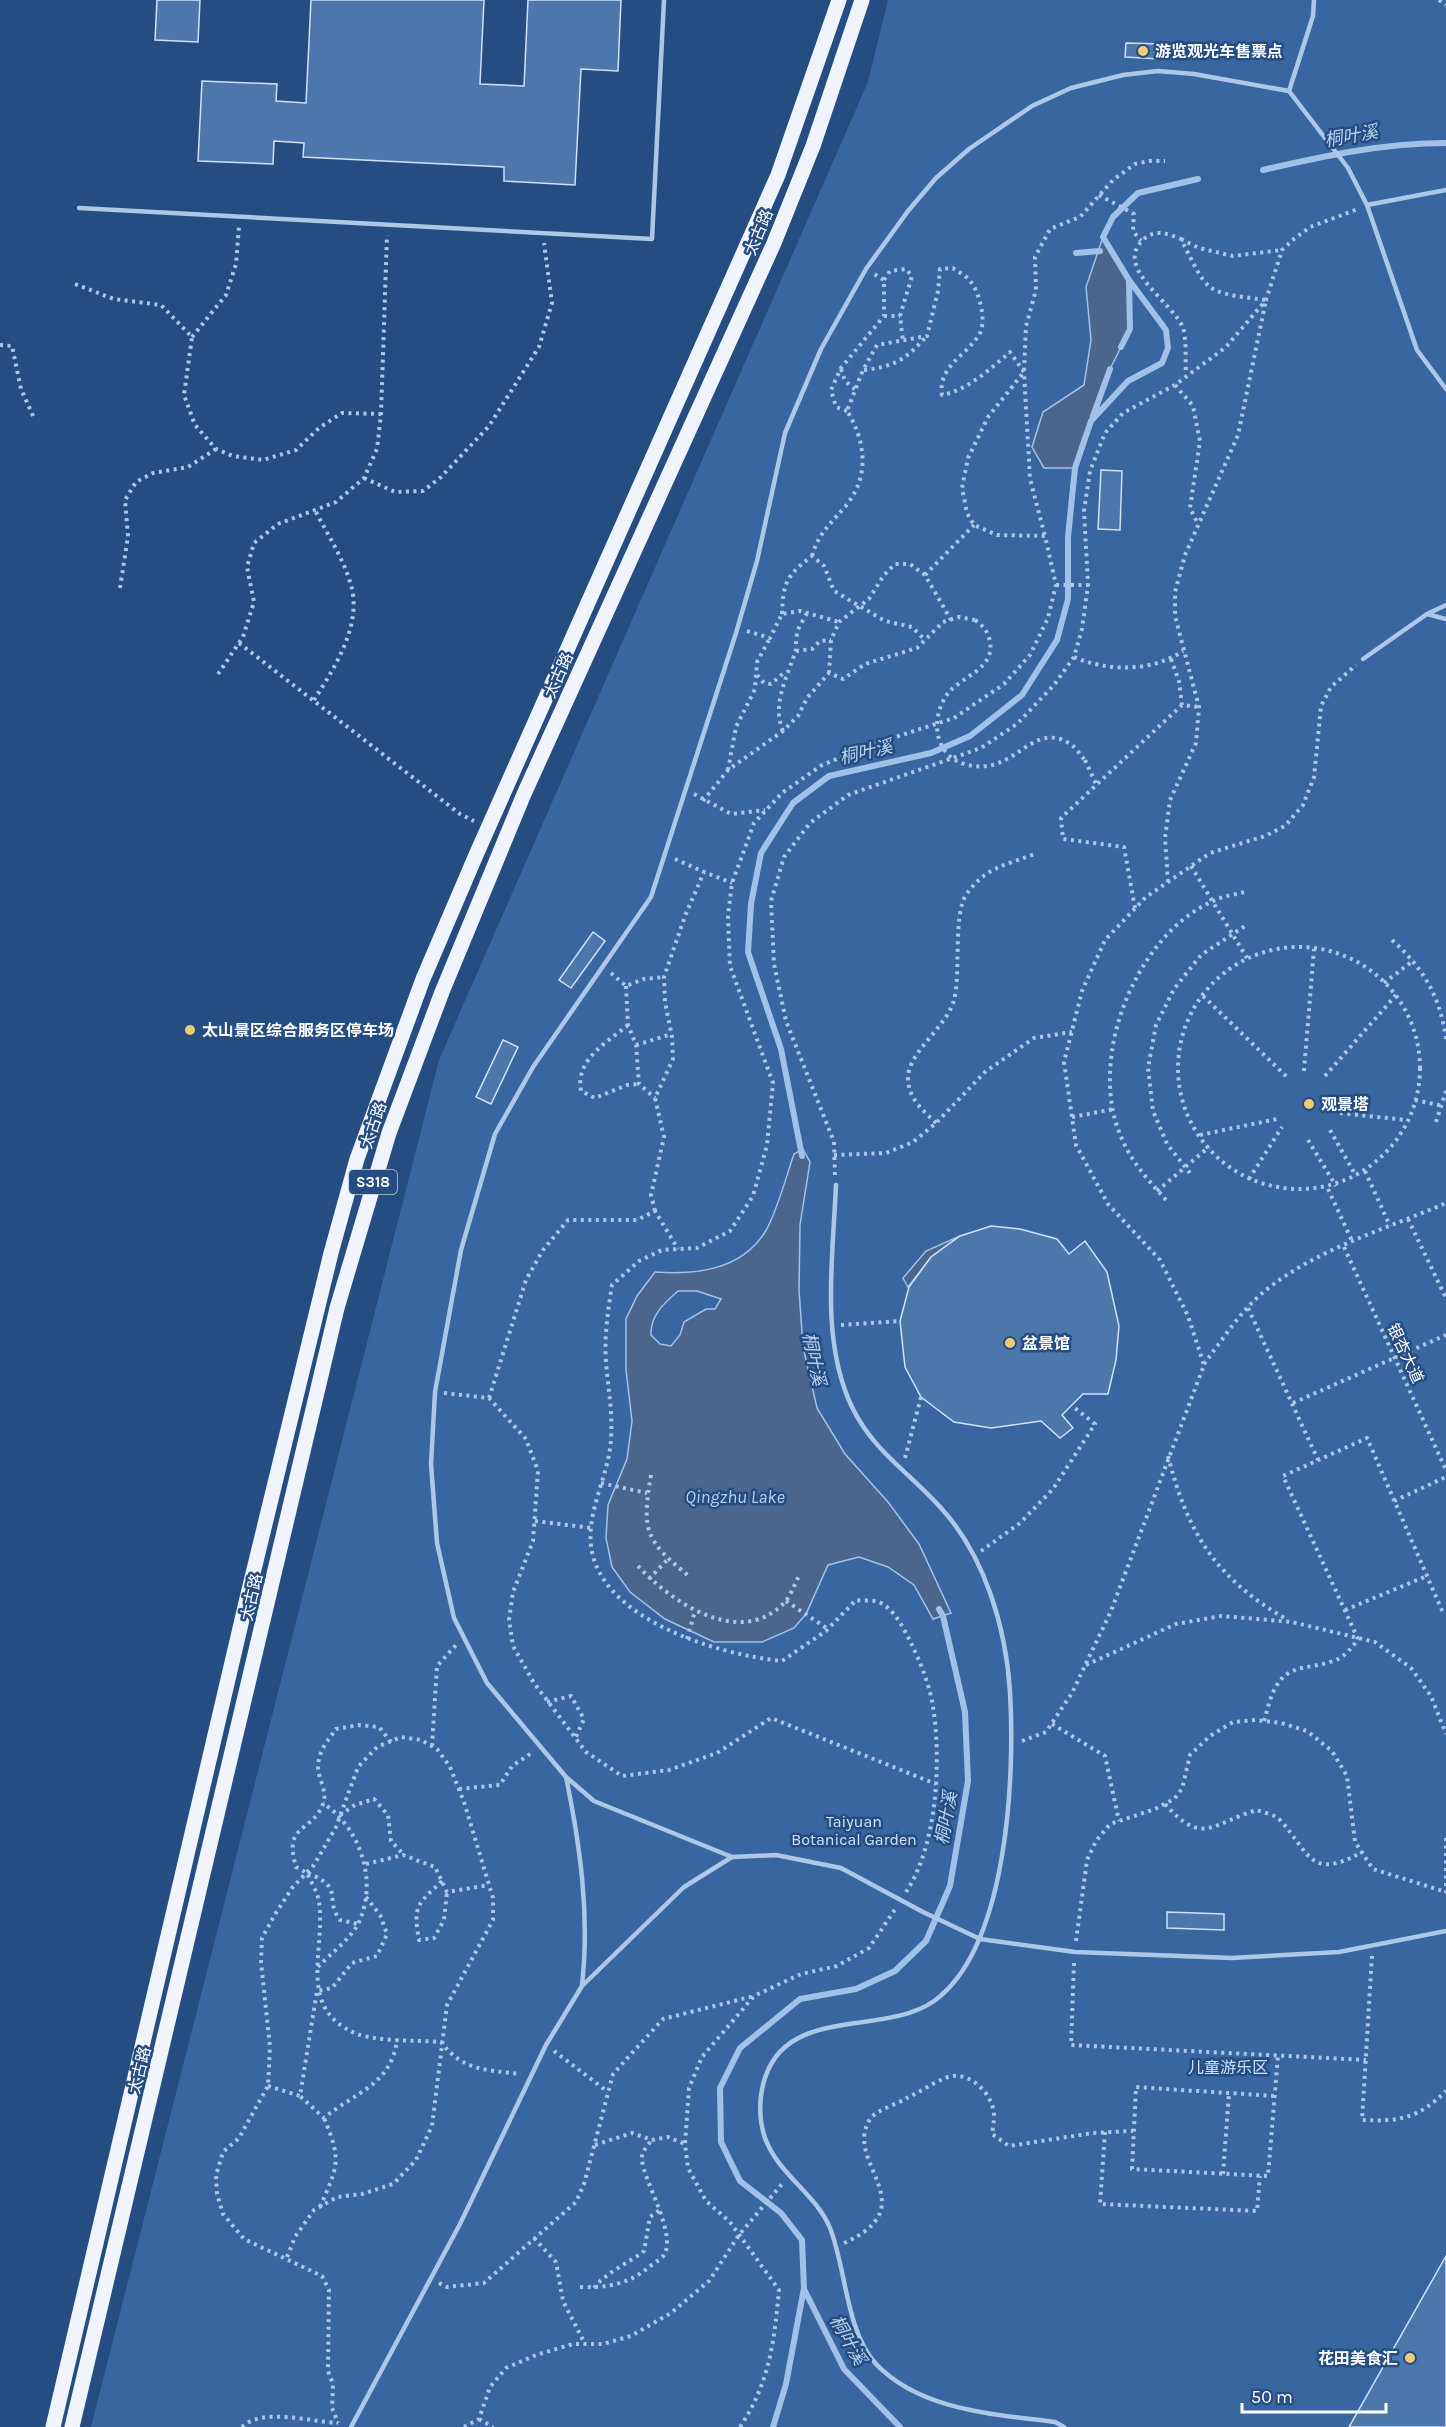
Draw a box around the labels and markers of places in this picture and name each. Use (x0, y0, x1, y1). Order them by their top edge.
place label: 游览观光车售票点 (1155, 42, 1283, 61)
marker: 游览观光车售票点 (1136, 44, 1150, 58)
place label: 太山景区综合服务区停车场 (202, 1021, 394, 1040)
marker: 太山景区综合服务区停车场 (183, 1023, 197, 1037)
place label: 观景塔 (1321, 1095, 1369, 1114)
marker: 观景塔 (1302, 1097, 1316, 1111)
place label: 盆景馆 (1022, 1334, 1070, 1353)
marker: 盆景馆 (1003, 1336, 1017, 1350)
place label: 花田美食汇 (1318, 2349, 1398, 2368)
marker: 花田美食汇 (1403, 2351, 1417, 2365)

